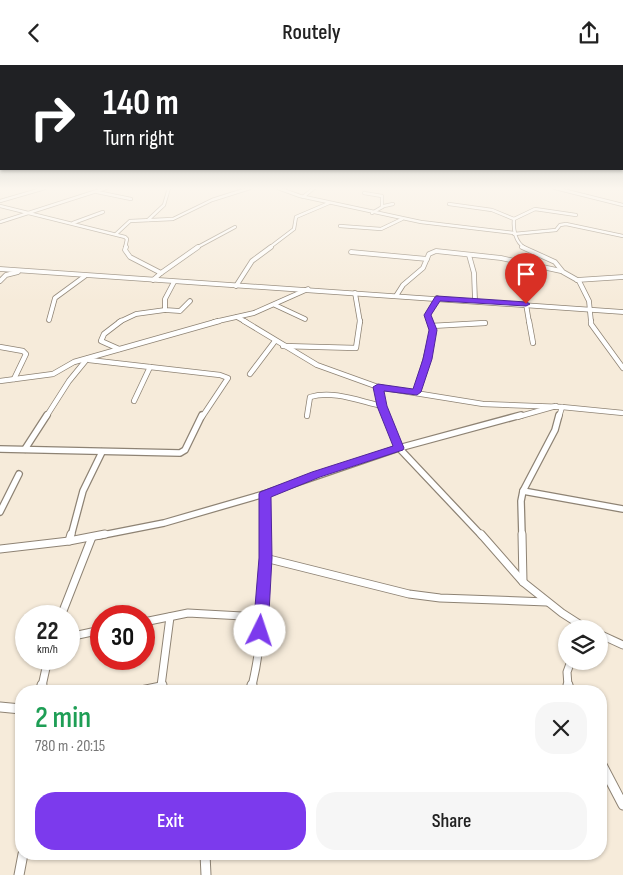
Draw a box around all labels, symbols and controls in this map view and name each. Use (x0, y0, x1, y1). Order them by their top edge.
icon: back (20, 19, 48, 47)
text: Routely (282, 19, 341, 46)
icon: share (575, 19, 603, 47)
text: 140 m (103, 82, 179, 125)
icon: right (20, 85, 85, 150)
text: Turn right (103, 125, 174, 152)
pin (505, 253, 547, 304)
icon: arrive (512, 260, 540, 288)
position arrow (233, 604, 285, 656)
speed limit sign: 30 (90, 605, 155, 670)
text: 22 (37, 616, 58, 647)
map controls (558, 620, 608, 670)
button: layers (558, 620, 608, 670)
text: km/h (37, 642, 58, 657)
text: 2 min (35, 700, 91, 736)
button: close (535, 702, 587, 754)
text: 780 m · 20:15 (35, 737, 105, 756)
button: Exit (35, 792, 306, 850)
button: Share (316, 792, 587, 850)

